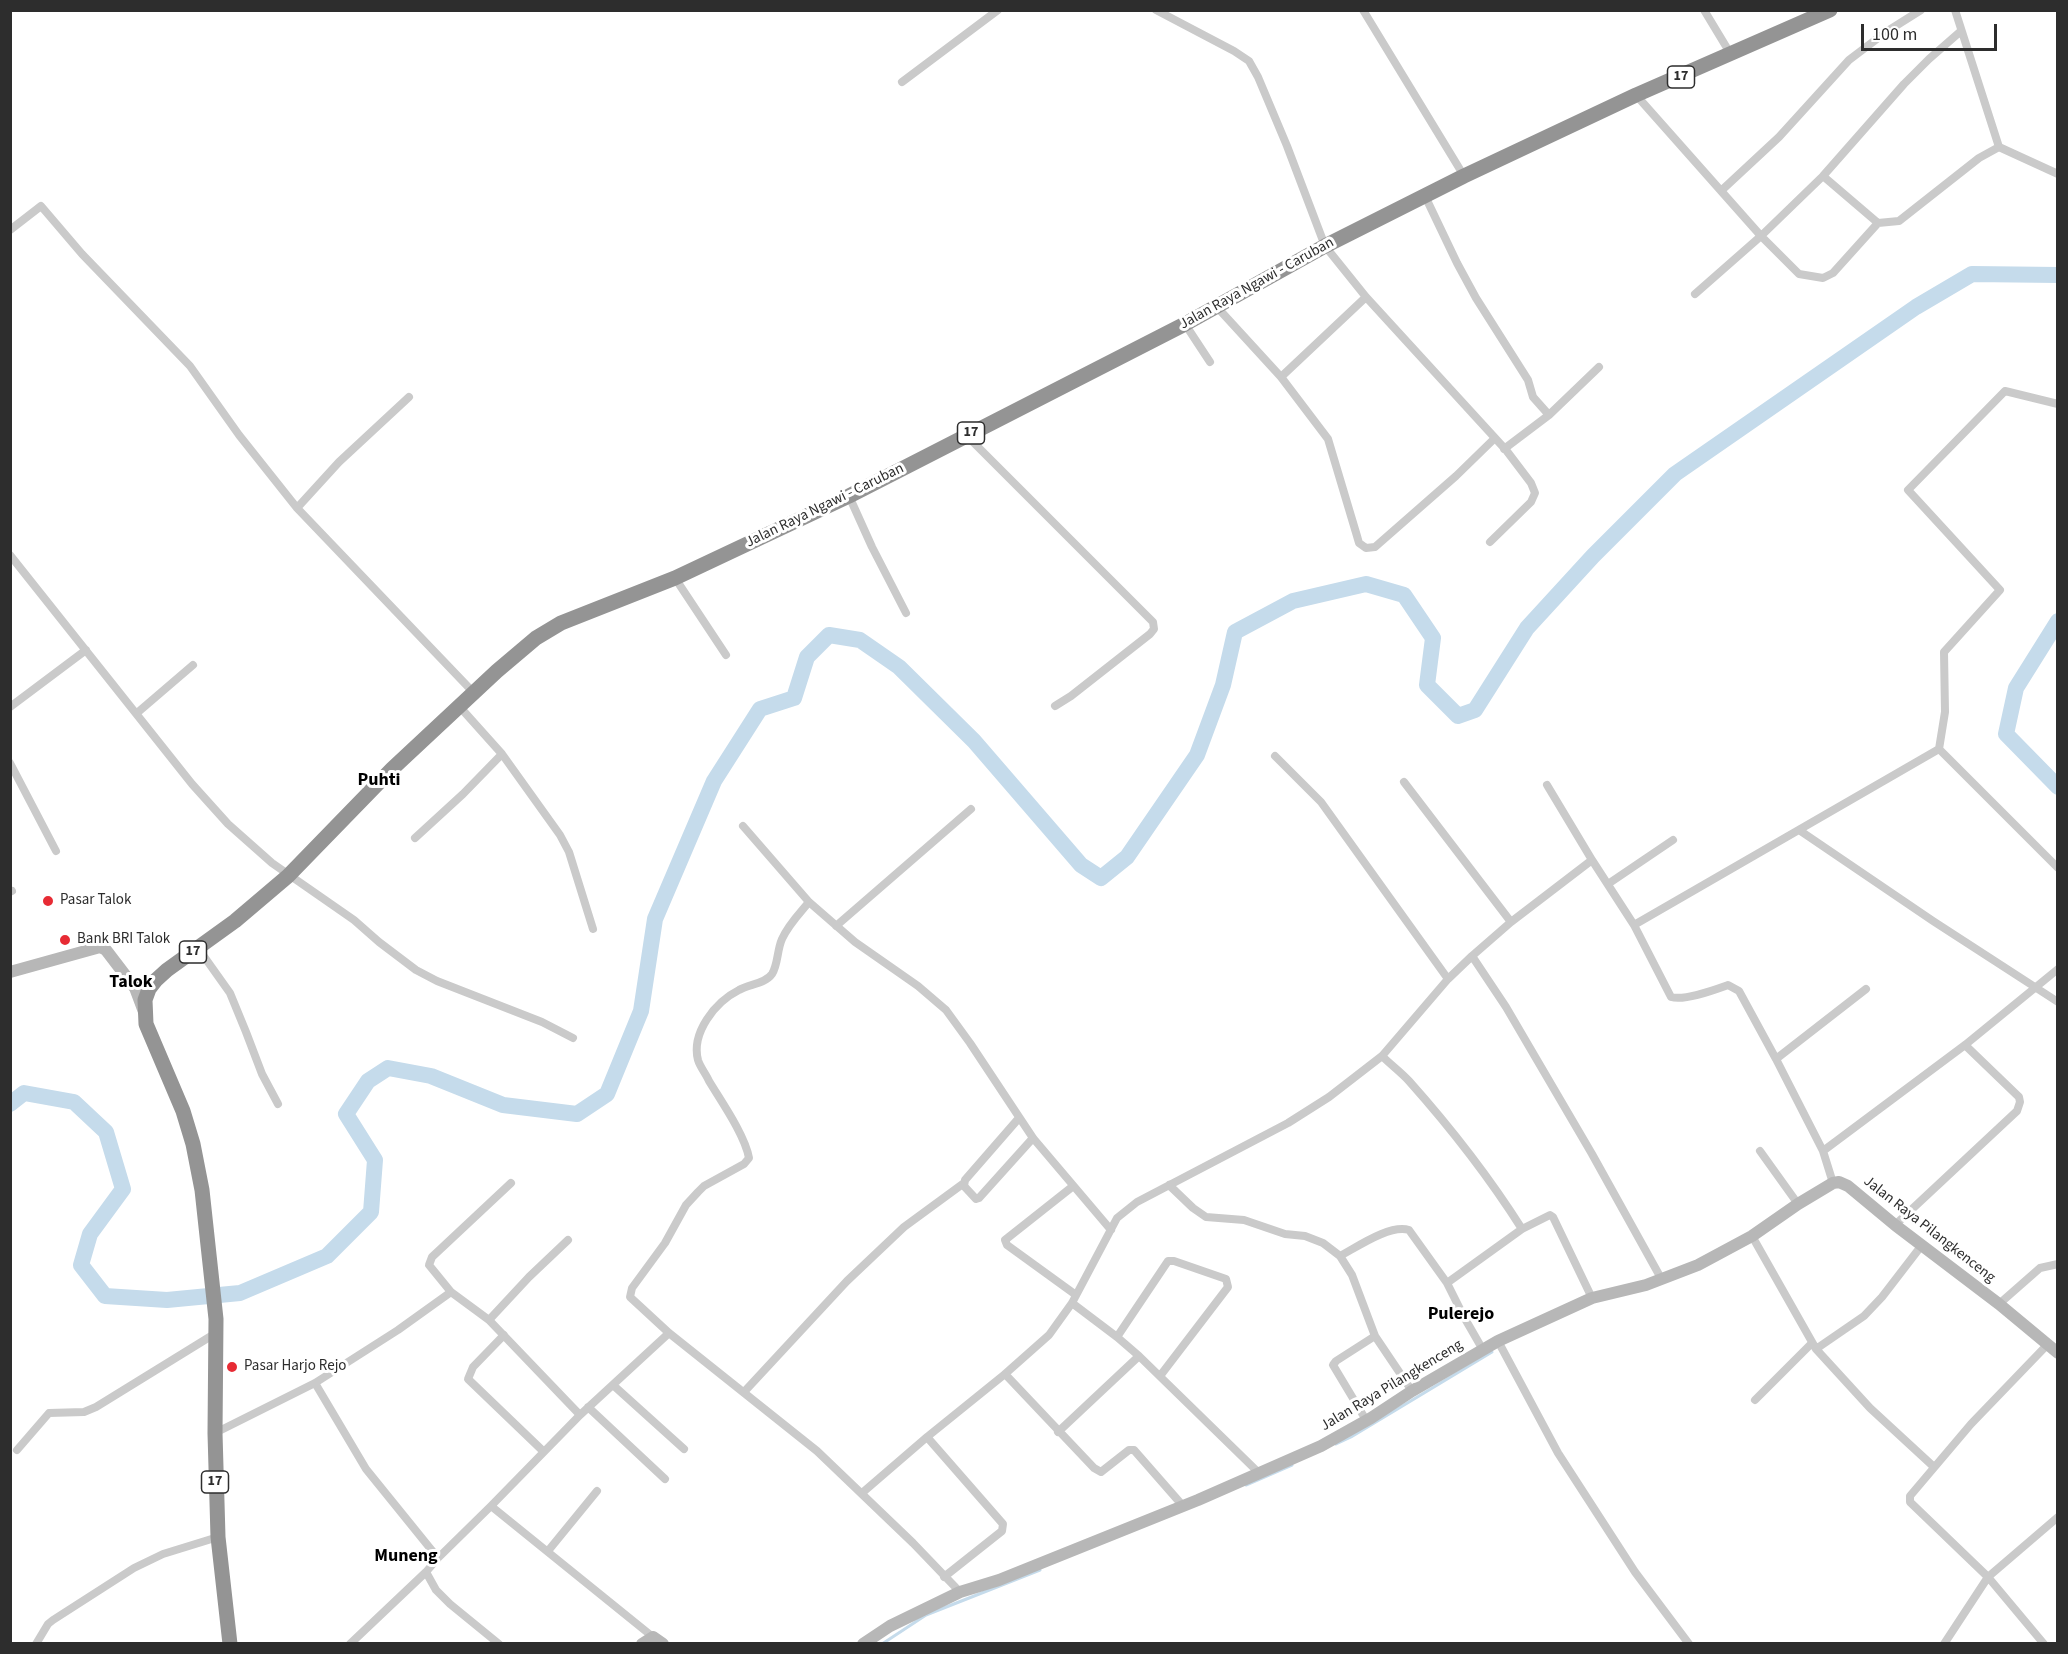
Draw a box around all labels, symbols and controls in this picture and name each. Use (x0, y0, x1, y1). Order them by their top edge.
scale bar (1864, 12, 2000, 50)
text: 100 m (1872, 22, 1917, 47)
road number: 17 (1668, 66, 1694, 88)
street label: Jalan Raya Ngawi - Caruban (1177, 234, 1337, 334)
road number: 17 (958, 422, 984, 444)
street label: Jalan Raya Ngawi - Caruban (743, 460, 907, 552)
district label: Puhti (357, 770, 401, 792)
place label: Pasar Talok (60, 892, 131, 910)
marker: Pasar Talok (41, 894, 55, 908)
place label: Bank BRI Talok (77, 931, 170, 949)
marker: Bank BRI Talok (58, 933, 72, 947)
road number: 17 (180, 941, 206, 963)
district label: Talok (109, 972, 153, 994)
street label: Jalan Raya Pilangkenceng (1859, 1173, 1999, 1287)
district label: Pulerejo (1428, 1304, 1494, 1326)
street label: Jalan Raya Pilangkenceng (1318, 1336, 1466, 1436)
place label: Pasar Harjo Rejo (244, 1358, 347, 1376)
marker: Pasar Harjo Rejo (225, 1360, 239, 1374)
road number: 17 (202, 1471, 228, 1493)
district label: Muneng (374, 1546, 438, 1568)

